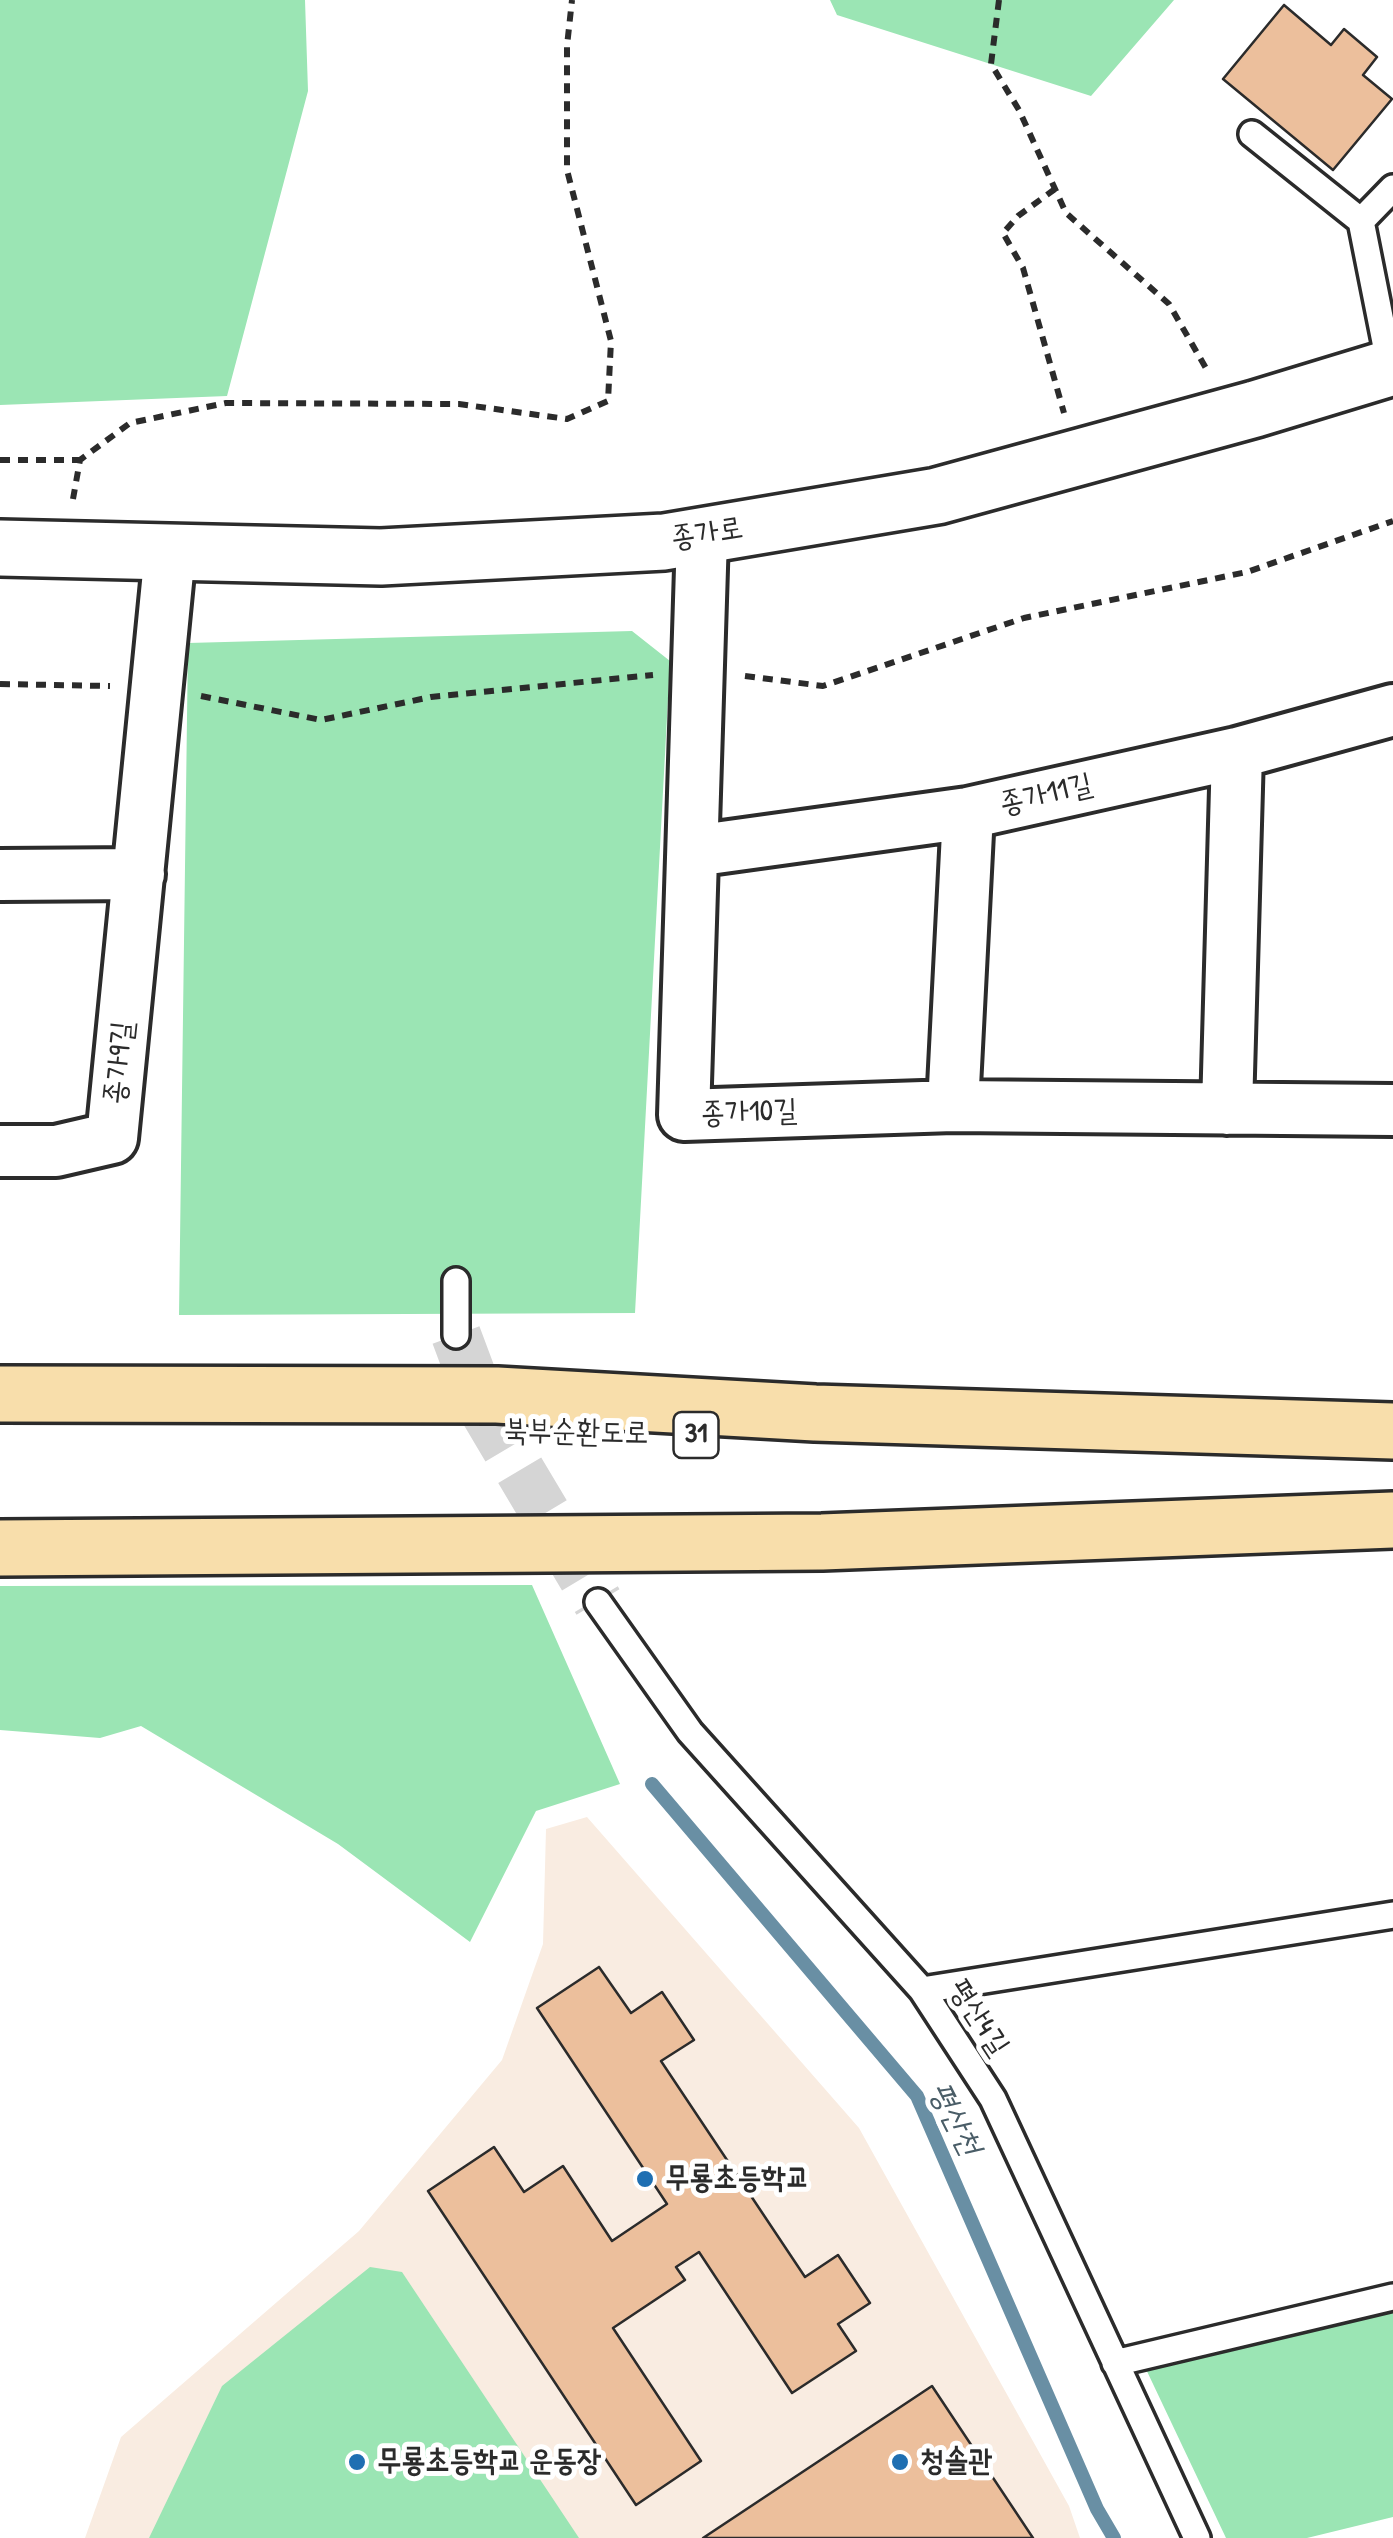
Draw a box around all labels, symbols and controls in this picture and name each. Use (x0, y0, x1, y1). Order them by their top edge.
street label: 종가로 (668, 511, 746, 557)
street label: 종가11길 (996, 767, 1096, 823)
street label: 종가9길 (98, 1020, 142, 1106)
street label: 종가10길 (700, 1093, 798, 1133)
road number: 31 (674, 1412, 718, 1458)
street label: 북부순환도로 (503, 1414, 649, 1452)
street label: 평산4길 (940, 1973, 1016, 2063)
water label: 평산천 (919, 2076, 989, 2162)
place label: 무룡초등학교 (665, 2161, 810, 2197)
marker: 무룡초등학교 (634, 2168, 656, 2190)
place label: 무룡초등학교 운동장 (377, 2444, 601, 2480)
place label: 청솔관 (920, 2444, 992, 2480)
marker: 무룡초등학교 운동장 (346, 2451, 368, 2473)
marker: 청솔관 (889, 2451, 911, 2473)

